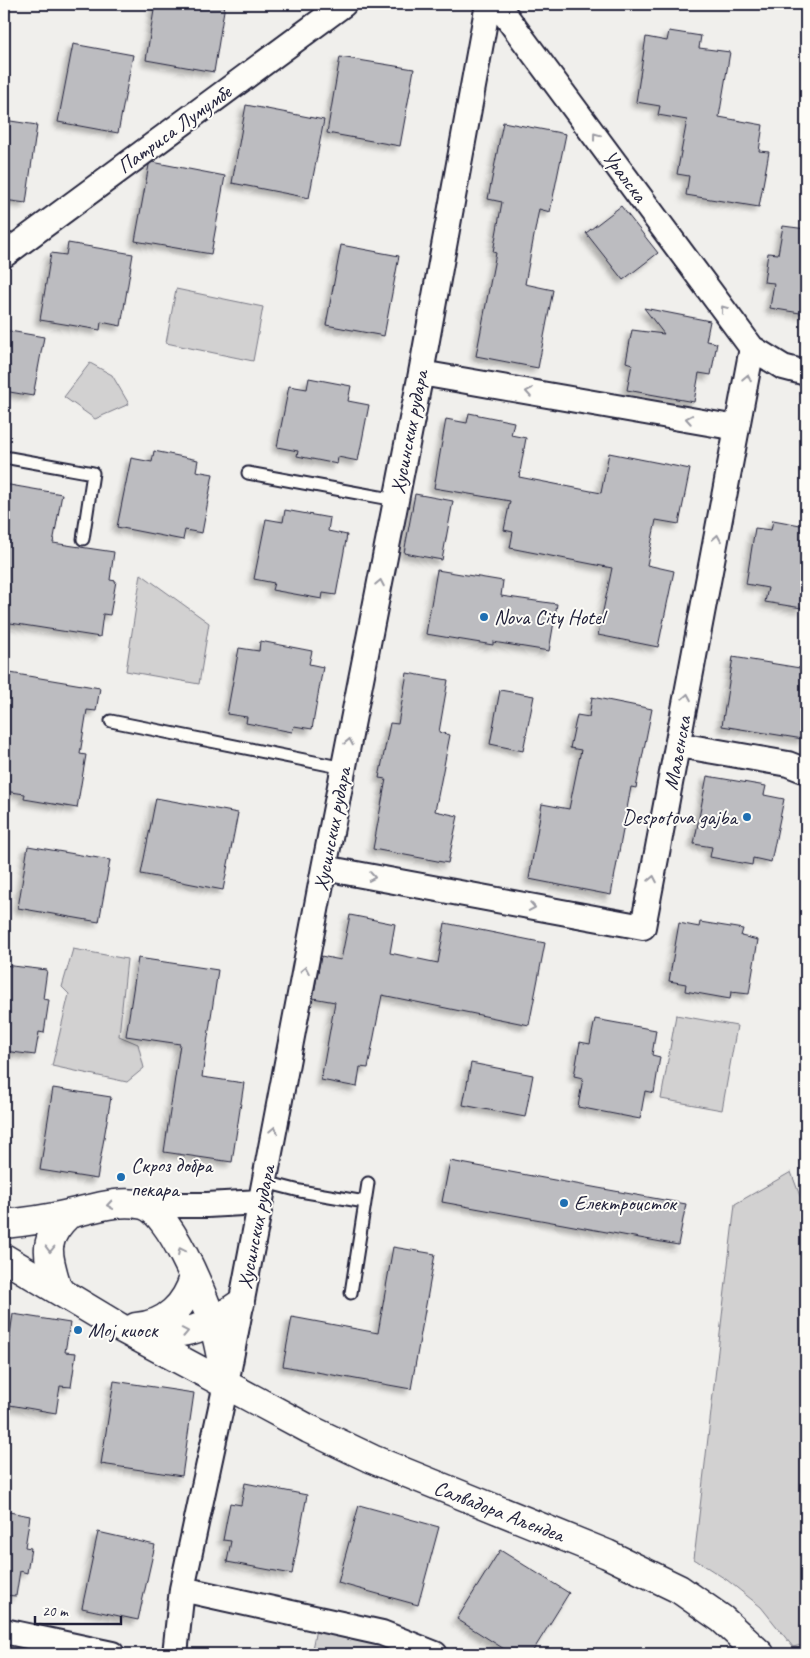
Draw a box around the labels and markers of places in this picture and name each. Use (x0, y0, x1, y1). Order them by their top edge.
place label: Nova City Hotel (494, 604, 608, 630)
marker: Nova City Hotel (478, 611, 490, 623)
place label: Despotova gajba (622, 804, 739, 830)
marker: Despotova gajba (741, 811, 753, 823)
place label: Скроз добра пекара (131, 1152, 214, 1202)
marker: Скроз добра пекара (115, 1171, 127, 1183)
place label: Електроисток (574, 1190, 678, 1216)
marker: Електроисток (558, 1197, 570, 1209)
place label: Мој киоск (88, 1317, 159, 1343)
marker: Мој киоск (72, 1324, 84, 1336)

